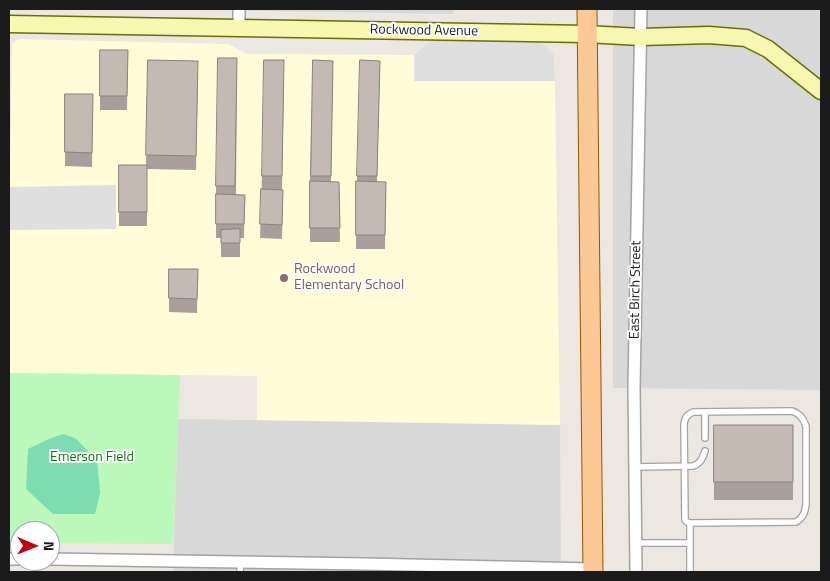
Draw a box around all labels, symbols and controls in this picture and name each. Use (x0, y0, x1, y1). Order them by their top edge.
street label: Rockwood Avenue (370, 22, 478, 40)
street label: East Birch Street (627, 241, 645, 339)
place label: Rockwood Elementary School (294, 262, 404, 294)
marker: Rockwood Elementary School (278, 272, 290, 284)
park label: Emerson Field (50, 450, 134, 466)
north arrow (10, 521, 60, 571)
text: N (39, 541, 60, 551)

